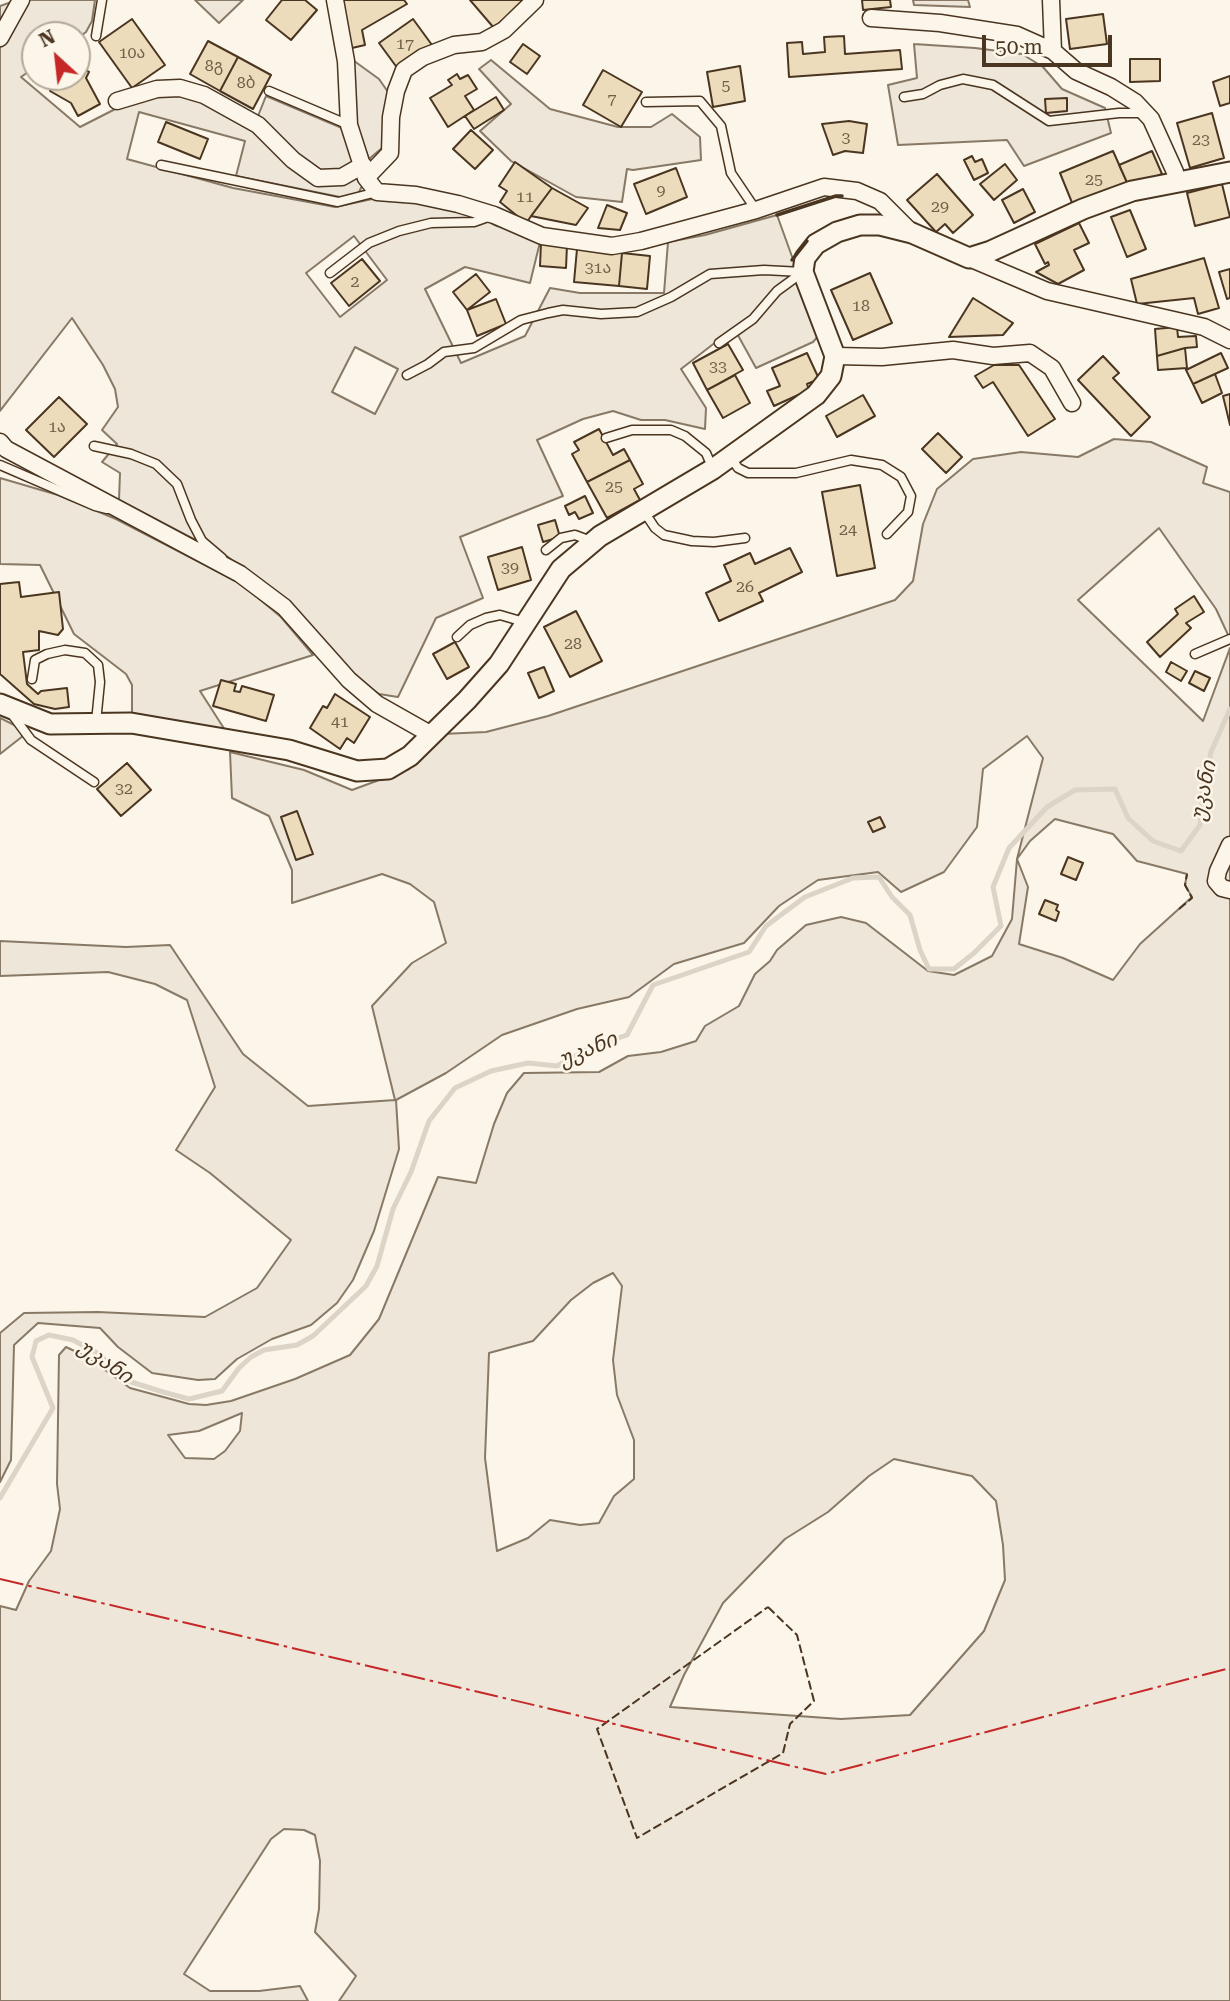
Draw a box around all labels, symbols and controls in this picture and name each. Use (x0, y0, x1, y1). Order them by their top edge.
north arrow (21, 21, 91, 91)
scale bar (985, 21, 1114, 65)
text: N (35, 25, 59, 52)
house number: 17 (396, 34, 414, 54)
text: 50 m (995, 35, 1043, 59)
house number: 10ა (119, 43, 145, 63)
house number: 8გ (205, 56, 223, 76)
house number: 8ბ (237, 73, 255, 93)
house number: 5 (722, 76, 730, 96)
house number: 7 (608, 89, 616, 109)
house number: 3 (842, 128, 850, 148)
house number: 23 (1192, 130, 1210, 150)
house number: 25 (1085, 170, 1103, 190)
house number: 9 (657, 181, 665, 201)
house number: 11 (516, 187, 534, 207)
house number: 29 (931, 197, 949, 217)
house number: 31ა (585, 258, 611, 278)
house number: 2 (351, 272, 359, 292)
house number: 18 (852, 296, 870, 316)
house number: 33 (709, 357, 727, 377)
house number: 1ა (48, 417, 66, 437)
house number: 25 (605, 477, 623, 497)
house number: 24 (839, 520, 857, 540)
house number: 39 (501, 558, 519, 578)
house number: 26 (736, 577, 754, 597)
house number: 28 (564, 634, 582, 654)
house number: 41 (331, 712, 349, 732)
water label: უკანი (1186, 759, 1222, 823)
house number: 32 (115, 779, 133, 799)
water label: უკანი (555, 1027, 621, 1073)
water label: უკანი (73, 1335, 137, 1389)

